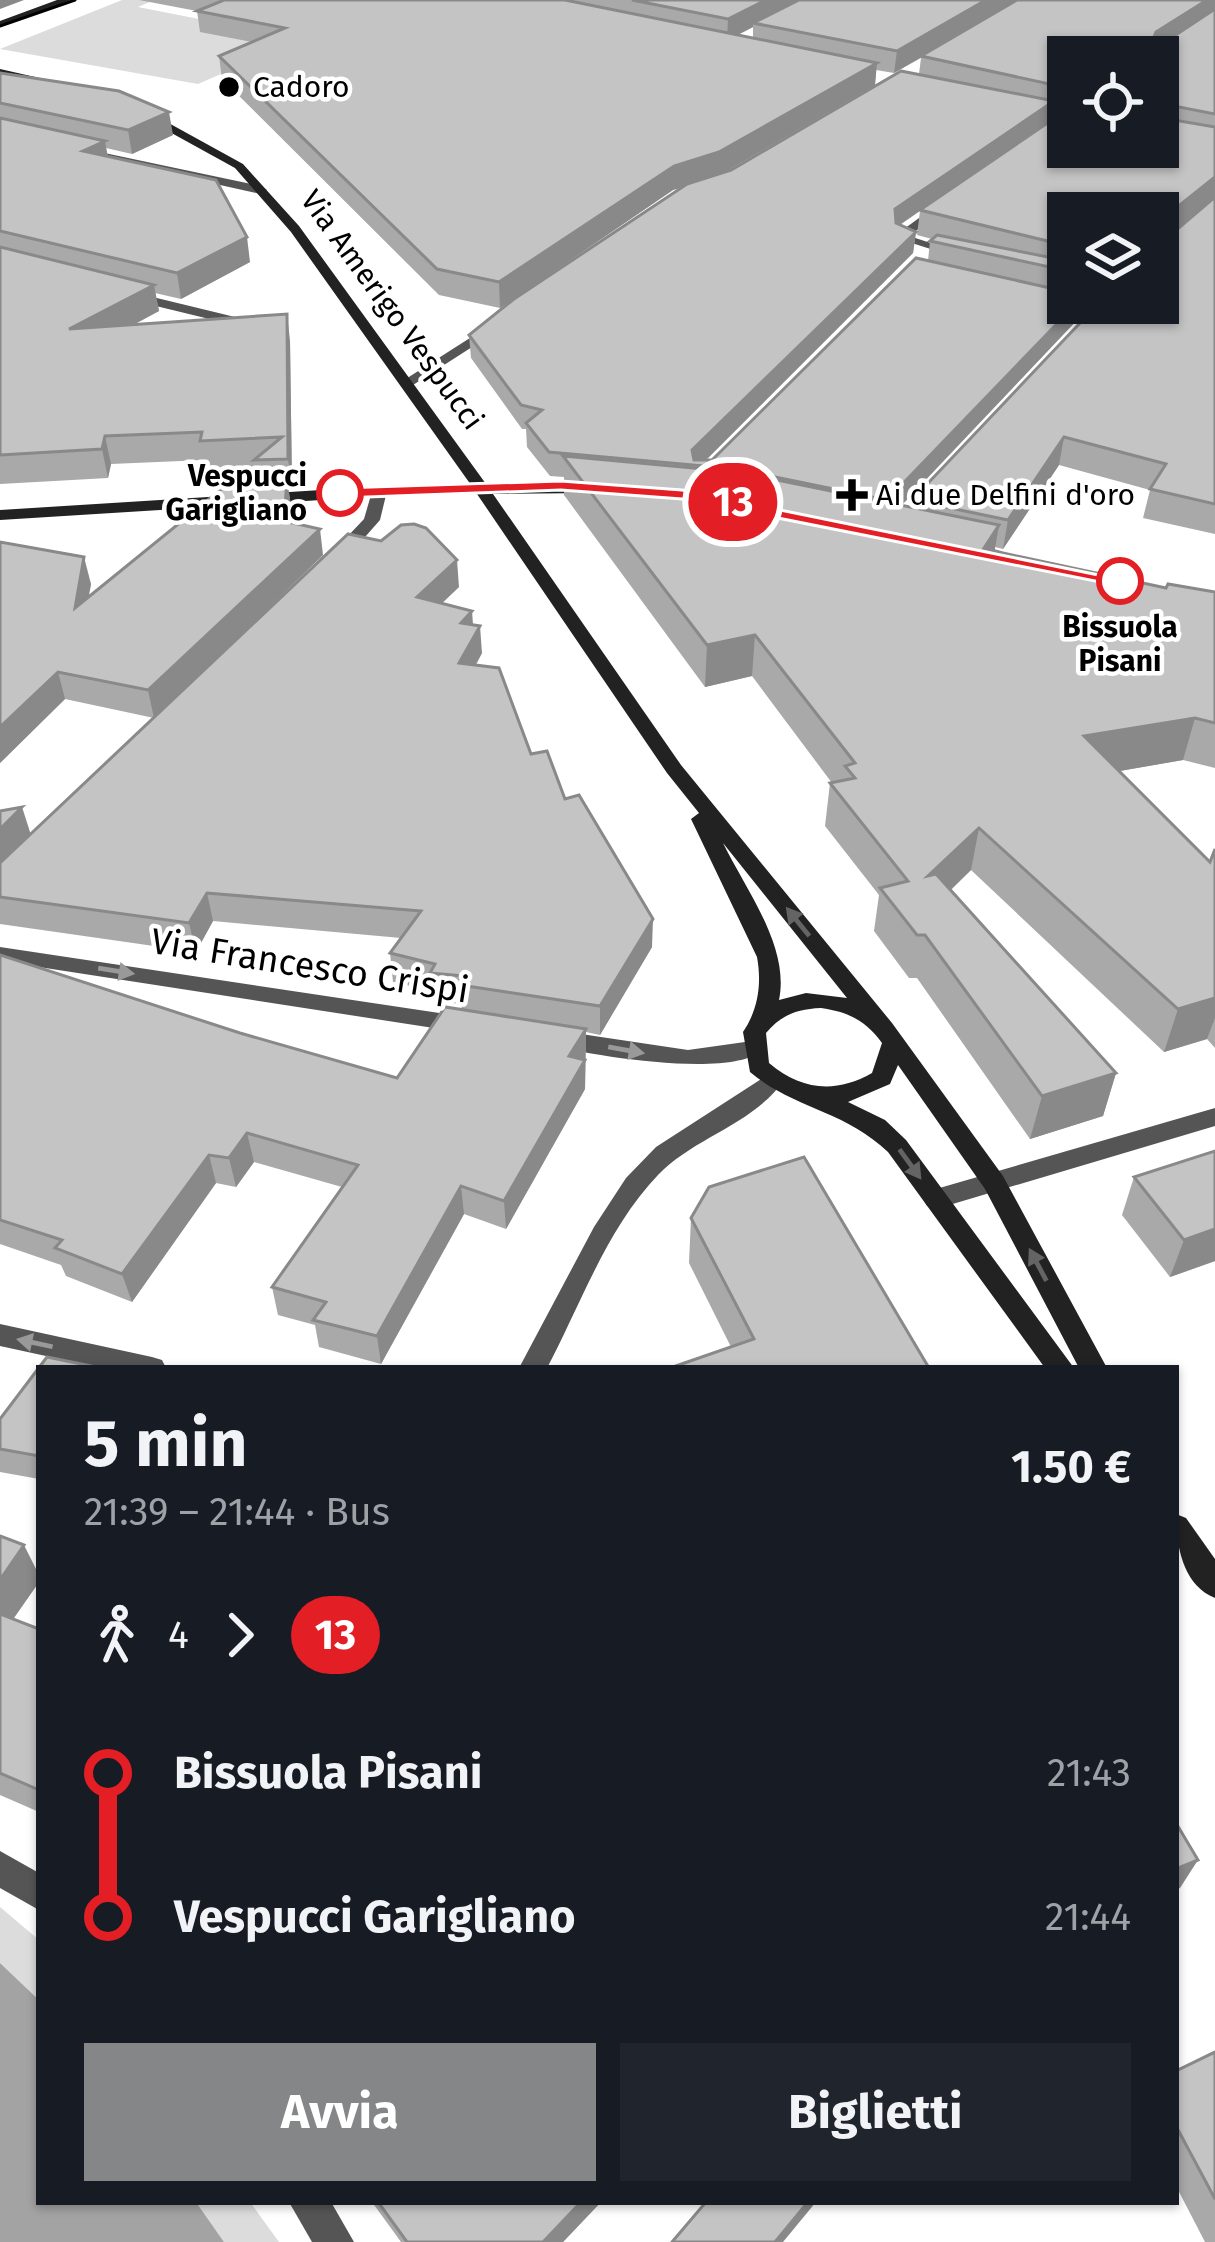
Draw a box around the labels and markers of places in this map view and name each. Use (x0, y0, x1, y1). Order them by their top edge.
place label: Cadoro (253, 69, 349, 105)
marker: Cadoro (216, 74, 242, 100)
place label: Vespucci Garigliano (166, 458, 307, 528)
marker: Vespucci Garigliano (318, 471, 362, 515)
place label: Ai due Delfini d'oro (876, 477, 1135, 513)
marker: Ai due Delfini d'oro (839, 482, 865, 508)
marker: Bissuola Pisani (1098, 559, 1142, 603)
place label: Bissuola Pisani (1062, 609, 1178, 679)

